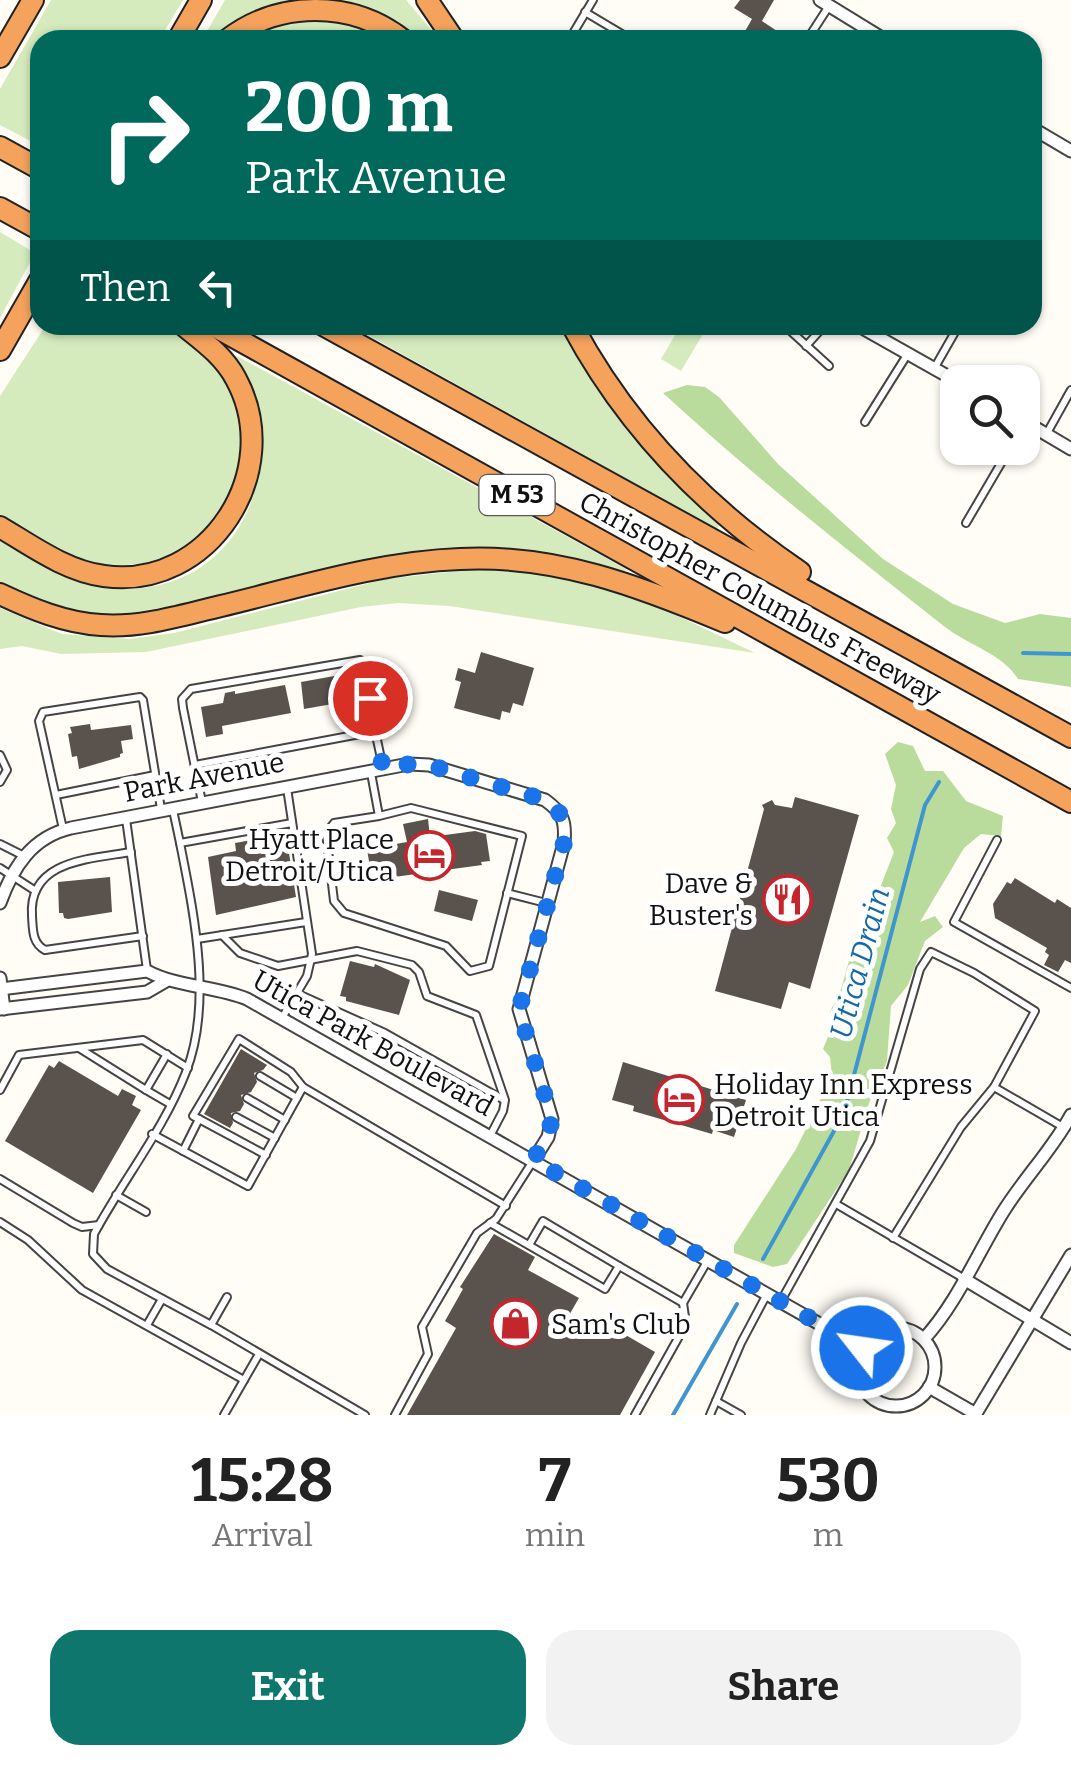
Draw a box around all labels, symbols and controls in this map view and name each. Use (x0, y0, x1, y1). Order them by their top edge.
text: 200 m (245, 66, 453, 150)
icon: right (80, 70, 210, 200)
text: Park Avenue (245, 151, 507, 205)
icon: left (190, 260, 245, 315)
text: Then (80, 265, 170, 311)
map controls (940, 365, 1040, 465)
button: search (940, 365, 1040, 465)
road number: M 53 (480, 475, 554, 515)
street label: Christopher Columbus Freeway (574, 485, 947, 711)
pin (328, 656, 413, 741)
icon: arrive (343, 671, 398, 726)
street label: Park Avenue (121, 745, 287, 809)
place label: Hyatt Place Detroit/Utica (225, 823, 394, 888)
hotel icon: Hyatt Place Detroit/Utica (403, 829, 455, 881)
place label: Dave & Buster's (649, 867, 753, 932)
restaurant icon: Dave & Buster's (762, 873, 814, 925)
water label: Utica Drain (823, 883, 897, 1043)
street label: Utica Park Boulevard (247, 963, 499, 1123)
place label: Holiday Inn Express Detroit Utica (714, 1068, 973, 1133)
hotel icon: Holiday Inn Express Detroit Utica (653, 1074, 705, 1126)
position arrow (810, 1296, 914, 1400)
shop icon: Sam's Club (490, 1298, 542, 1350)
place label: Sam's Club (551, 1308, 691, 1341)
text: 15:28 (191, 1445, 334, 1517)
text: 7 (539, 1445, 571, 1517)
text: 530 (776, 1445, 880, 1517)
text: Arrival (212, 1516, 313, 1554)
text: min (525, 1516, 585, 1554)
text: m (813, 1516, 843, 1554)
button: Exit (50, 1630, 526, 1745)
button: Share (546, 1630, 1021, 1745)

